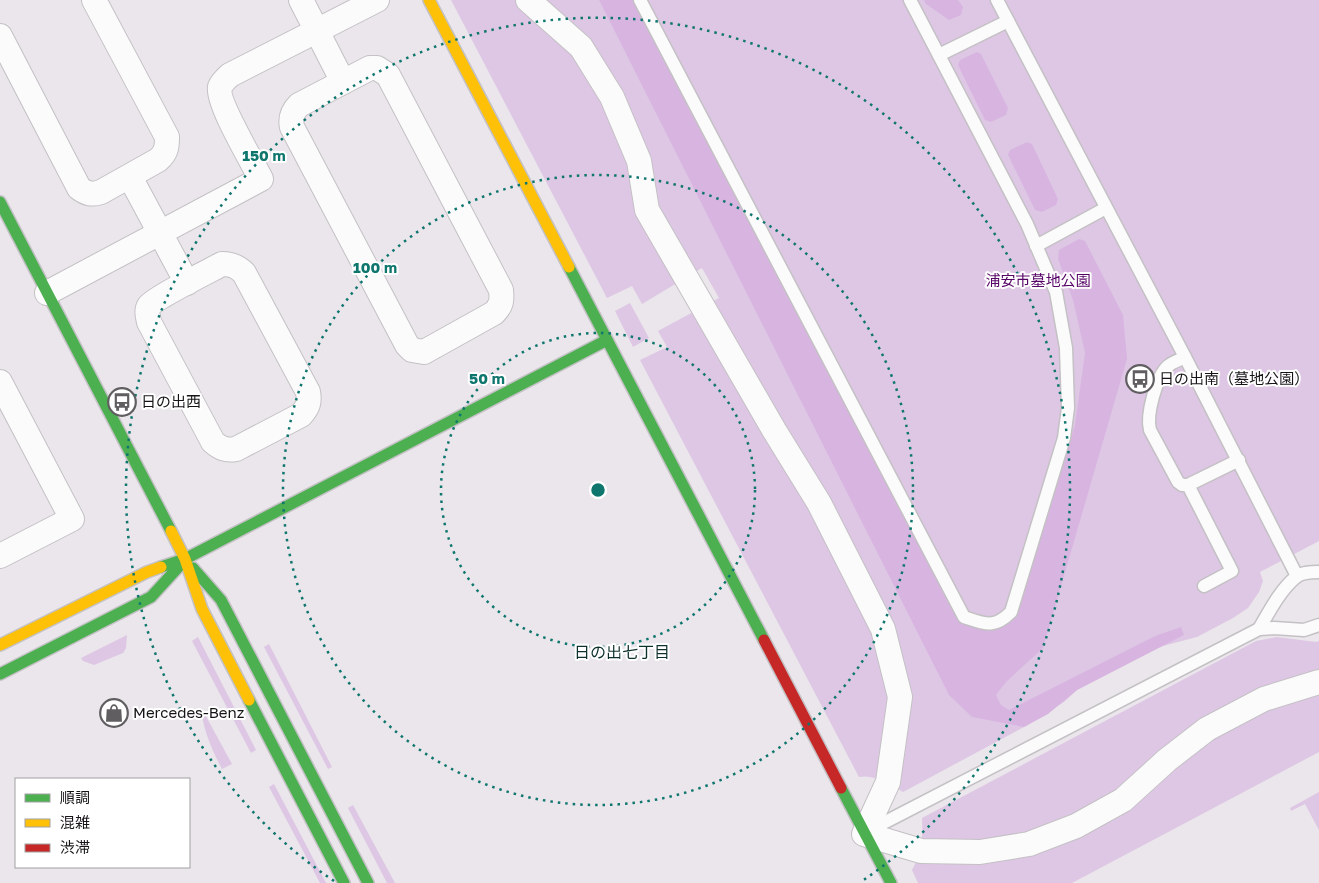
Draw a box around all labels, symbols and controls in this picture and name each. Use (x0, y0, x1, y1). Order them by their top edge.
text: 150 m (242, 146, 286, 164)
text: 100 m (353, 258, 397, 276)
park label: 浦安市墓地公園 (985, 271, 1091, 289)
bus stop icon: 日の出南（墓地公園） (1125, 364, 1155, 394)
text: 50 m (469, 369, 505, 387)
place label: 日の出南（墓地公園） (1159, 369, 1309, 387)
bus stop icon: 日の出西 (107, 387, 137, 417)
place label: 日の出西 (141, 392, 201, 410)
centre of rings (589, 481, 607, 499)
district label: 日の出七丁目 (574, 642, 670, 662)
shop icon: Mercedes-Benz (99, 698, 129, 728)
place label: Mercedes-Benz (133, 703, 245, 721)
legend (15, 778, 190, 868)
text: 順調 (60, 788, 90, 806)
text: 混雑 (60, 813, 90, 831)
text: 渋滞 (60, 838, 90, 856)

